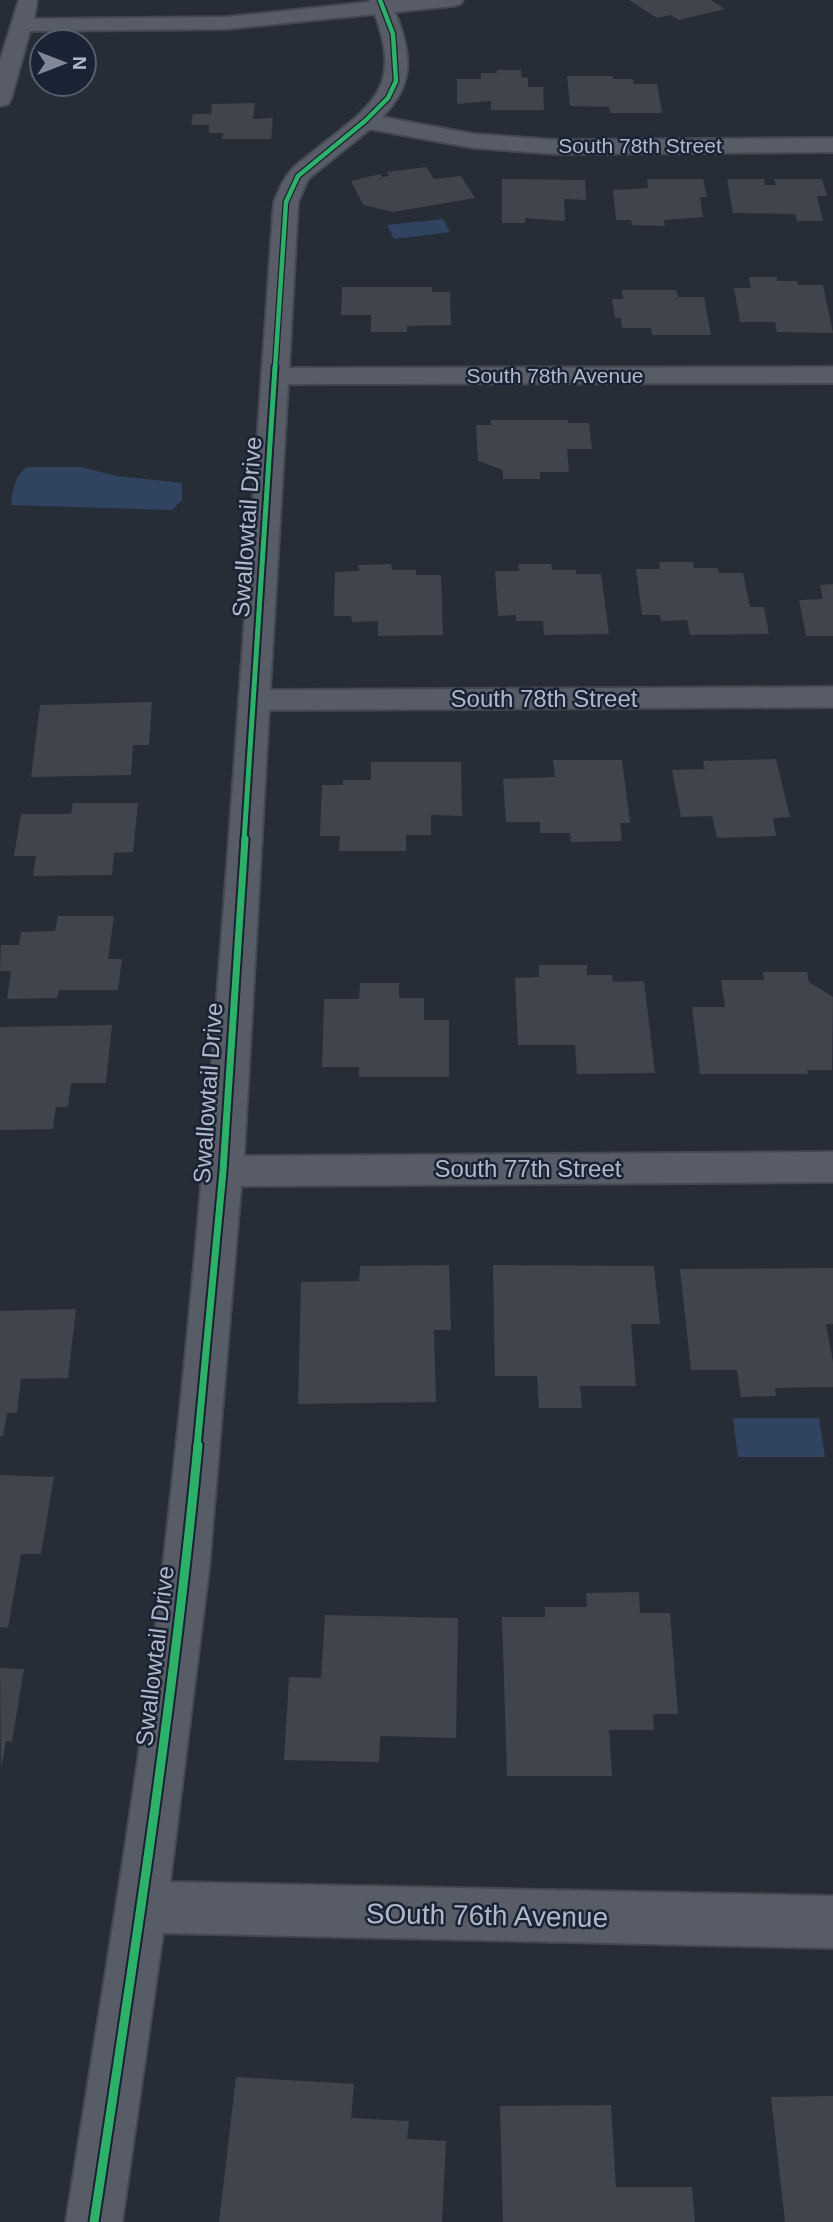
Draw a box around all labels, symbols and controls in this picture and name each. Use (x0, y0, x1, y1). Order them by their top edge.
north arrow (28, 28, 98, 98)
text: N (69, 56, 90, 70)
street label: South 78th Street (558, 134, 722, 157)
street label: South 78th Avenue (466, 364, 644, 387)
street label: Swallowtail Drive (227, 436, 266, 618)
street label: South 78th Street (451, 685, 638, 712)
street label: Swallowtail Drive (188, 1002, 227, 1184)
street label: South 77th Street (435, 1155, 622, 1182)
street label: Swallowtail Drive (130, 1564, 179, 1748)
street label: SOuth 76th Avenue (366, 1898, 608, 1933)

